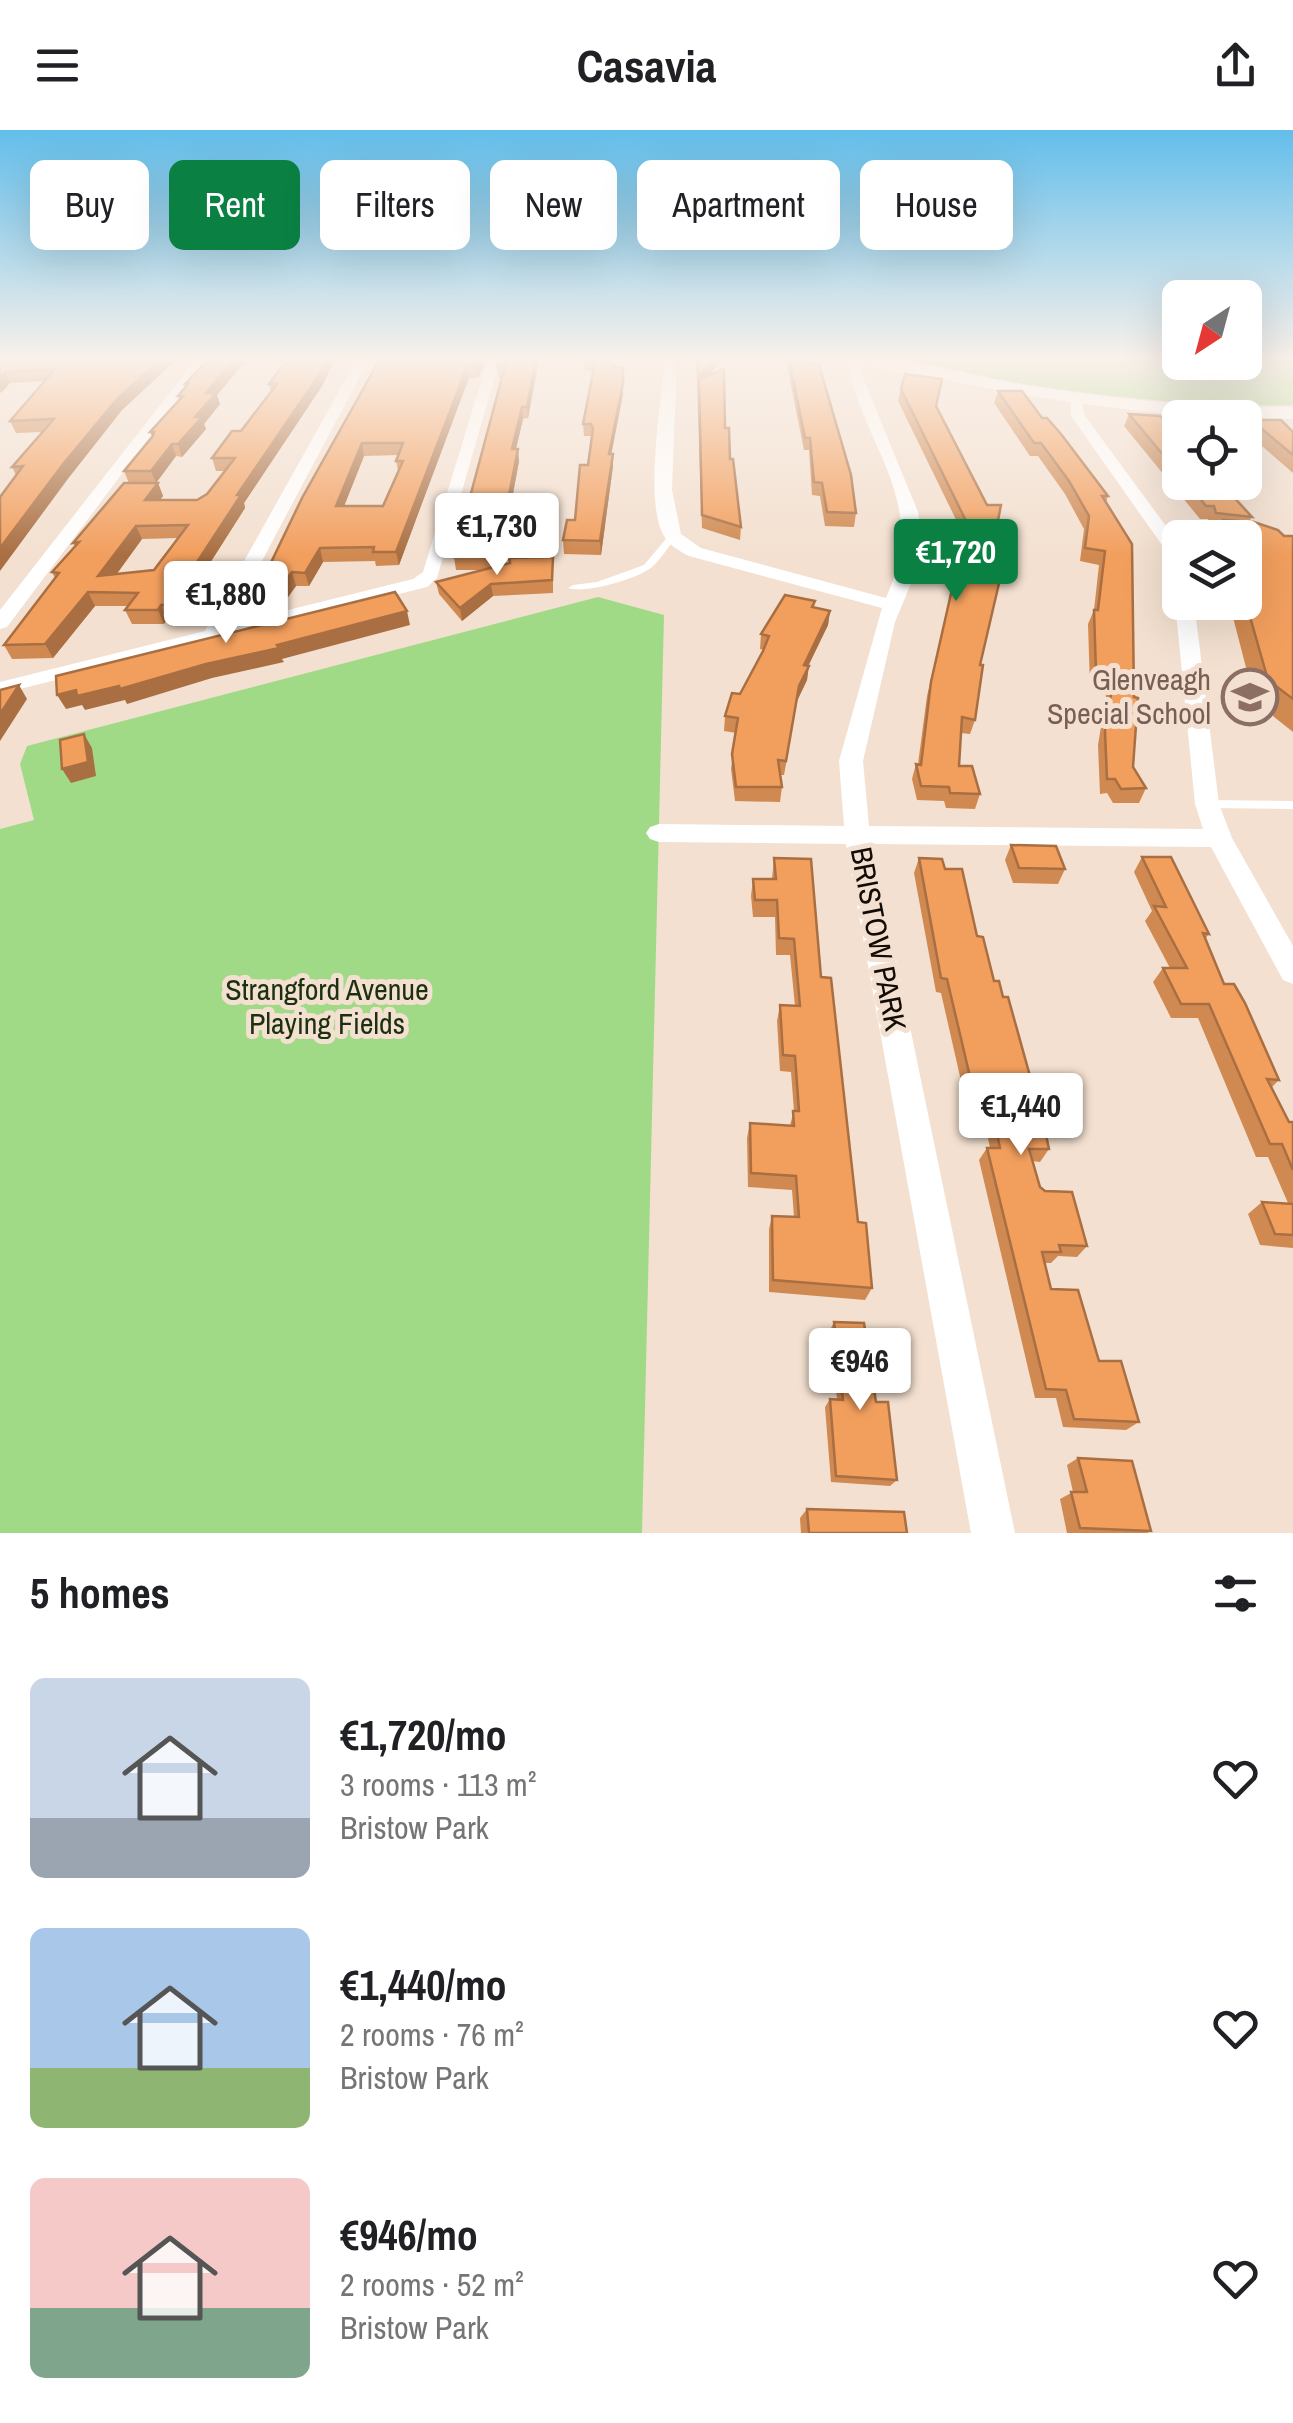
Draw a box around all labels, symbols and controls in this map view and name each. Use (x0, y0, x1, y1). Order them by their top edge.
text: Casavia (577, 35, 716, 96)
icon: menu (30, 38, 85, 93)
icon: share (1208, 38, 1263, 93)
chip: Buy (30, 160, 149, 250)
chip: Rent (169, 160, 300, 250)
chip: Filters (320, 160, 470, 250)
chip: New (490, 160, 617, 250)
chip: Apartment (637, 160, 840, 250)
chip: House (860, 160, 1013, 250)
north arrow (1162, 280, 1262, 380)
map controls (1162, 280, 1262, 620)
button: locate (1162, 400, 1262, 500)
pin: €1,730 (416, 493, 578, 578)
text: €1,730 (457, 504, 537, 547)
pin: €1,720 (875, 519, 1037, 604)
button: layers (1162, 520, 1262, 620)
text: €1,720 (916, 530, 996, 573)
pin: €1,880 (145, 561, 307, 646)
text: €1,880 (186, 572, 266, 615)
place label: Glenveagh Special School (1047, 659, 1211, 733)
school or university icon: Glenveagh Special School (1220, 667, 1280, 727)
street label: BRISTOW PARK (842, 843, 917, 1035)
park label: Strangford Avenue Playing Fields (225, 969, 429, 1043)
pin: €1,440 (940, 1073, 1102, 1158)
text: €1,440 (981, 1084, 1061, 1127)
pin: €946 (801, 1328, 919, 1413)
text: €946 (831, 1339, 889, 1382)
text: 5 homes (30, 1565, 170, 1621)
icon: filters (1208, 1566, 1263, 1621)
text: €1,720/mo (340, 1707, 507, 1763)
icon: home (110, 1718, 230, 1838)
icon: heart (1208, 1751, 1263, 1806)
text: 3 rooms · 113 m² (340, 1763, 536, 1806)
text: Bristow Park (340, 1806, 489, 1849)
text: €1,440/mo (340, 1957, 507, 2013)
icon: home (110, 1968, 230, 2088)
icon: heart (1208, 2001, 1263, 2056)
text: 2 rooms · 76 m² (340, 2013, 524, 2056)
text: Bristow Park (340, 2056, 489, 2099)
text: €946/mo (340, 2207, 478, 2263)
icon: home (110, 2218, 230, 2338)
icon: heart (1208, 2251, 1263, 2306)
text: 2 rooms · 52 m² (340, 2263, 524, 2306)
text: Bristow Park (340, 2306, 489, 2349)

